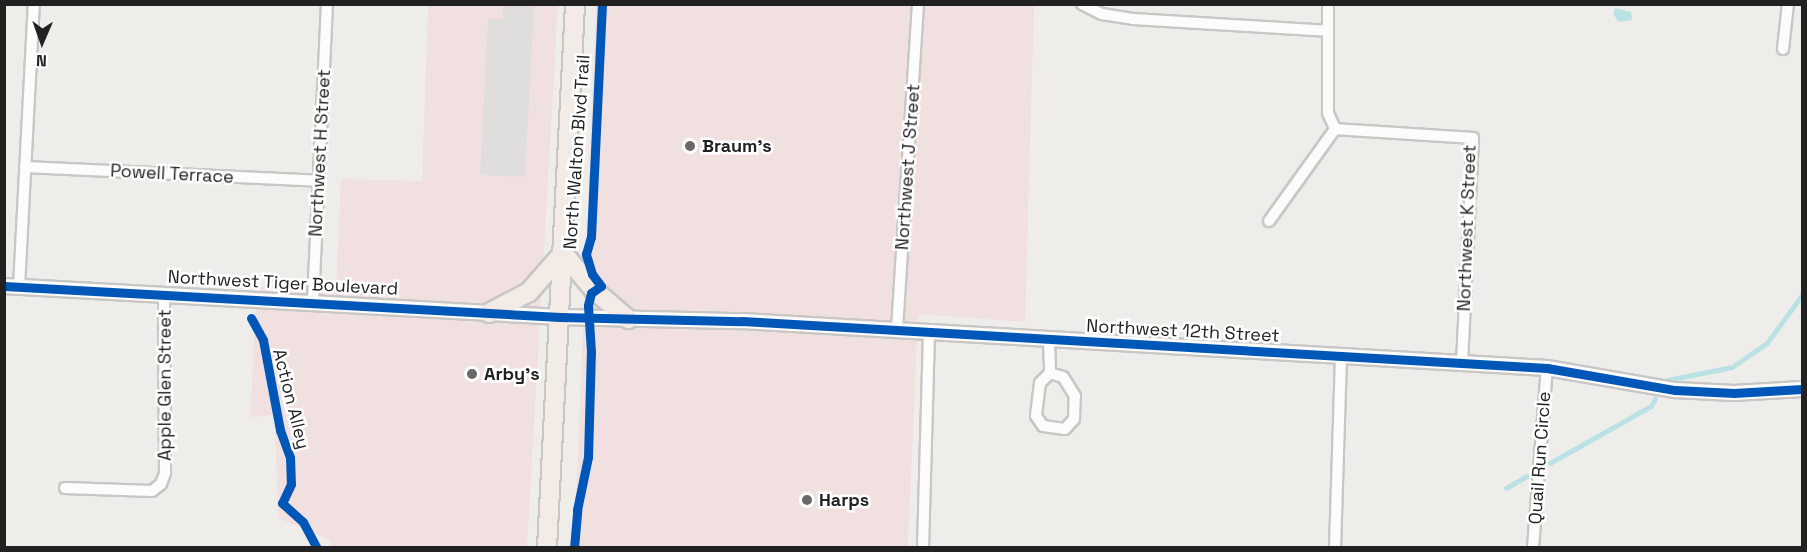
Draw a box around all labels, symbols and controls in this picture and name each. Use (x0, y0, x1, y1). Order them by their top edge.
north arrow (12, 12, 72, 72)
text: N (36, 50, 47, 71)
street label: North Walton Blvd Trail (559, 54, 595, 250)
street label: Northwest H Street (305, 69, 335, 237)
street label: Northwest J Street (891, 83, 925, 251)
place label: Braum's (702, 135, 772, 157)
marker: Braum's (683, 139, 697, 153)
street label: Northwest K Street (1453, 144, 1481, 312)
street label: Powell Terrace (109, 160, 235, 188)
street label: Northwest Tiger Boulevard (167, 266, 399, 300)
street label: Apple Glen Street (154, 309, 176, 461)
street label: Northwest 12th Street (1086, 315, 1280, 347)
street label: Action Alley (268, 346, 314, 452)
place label: Arby's (484, 363, 540, 385)
marker: Arby's (465, 367, 479, 381)
street label: Quail Run Circle (1525, 391, 1555, 525)
place label: Harps (819, 489, 869, 511)
marker: Harps (800, 493, 814, 507)

